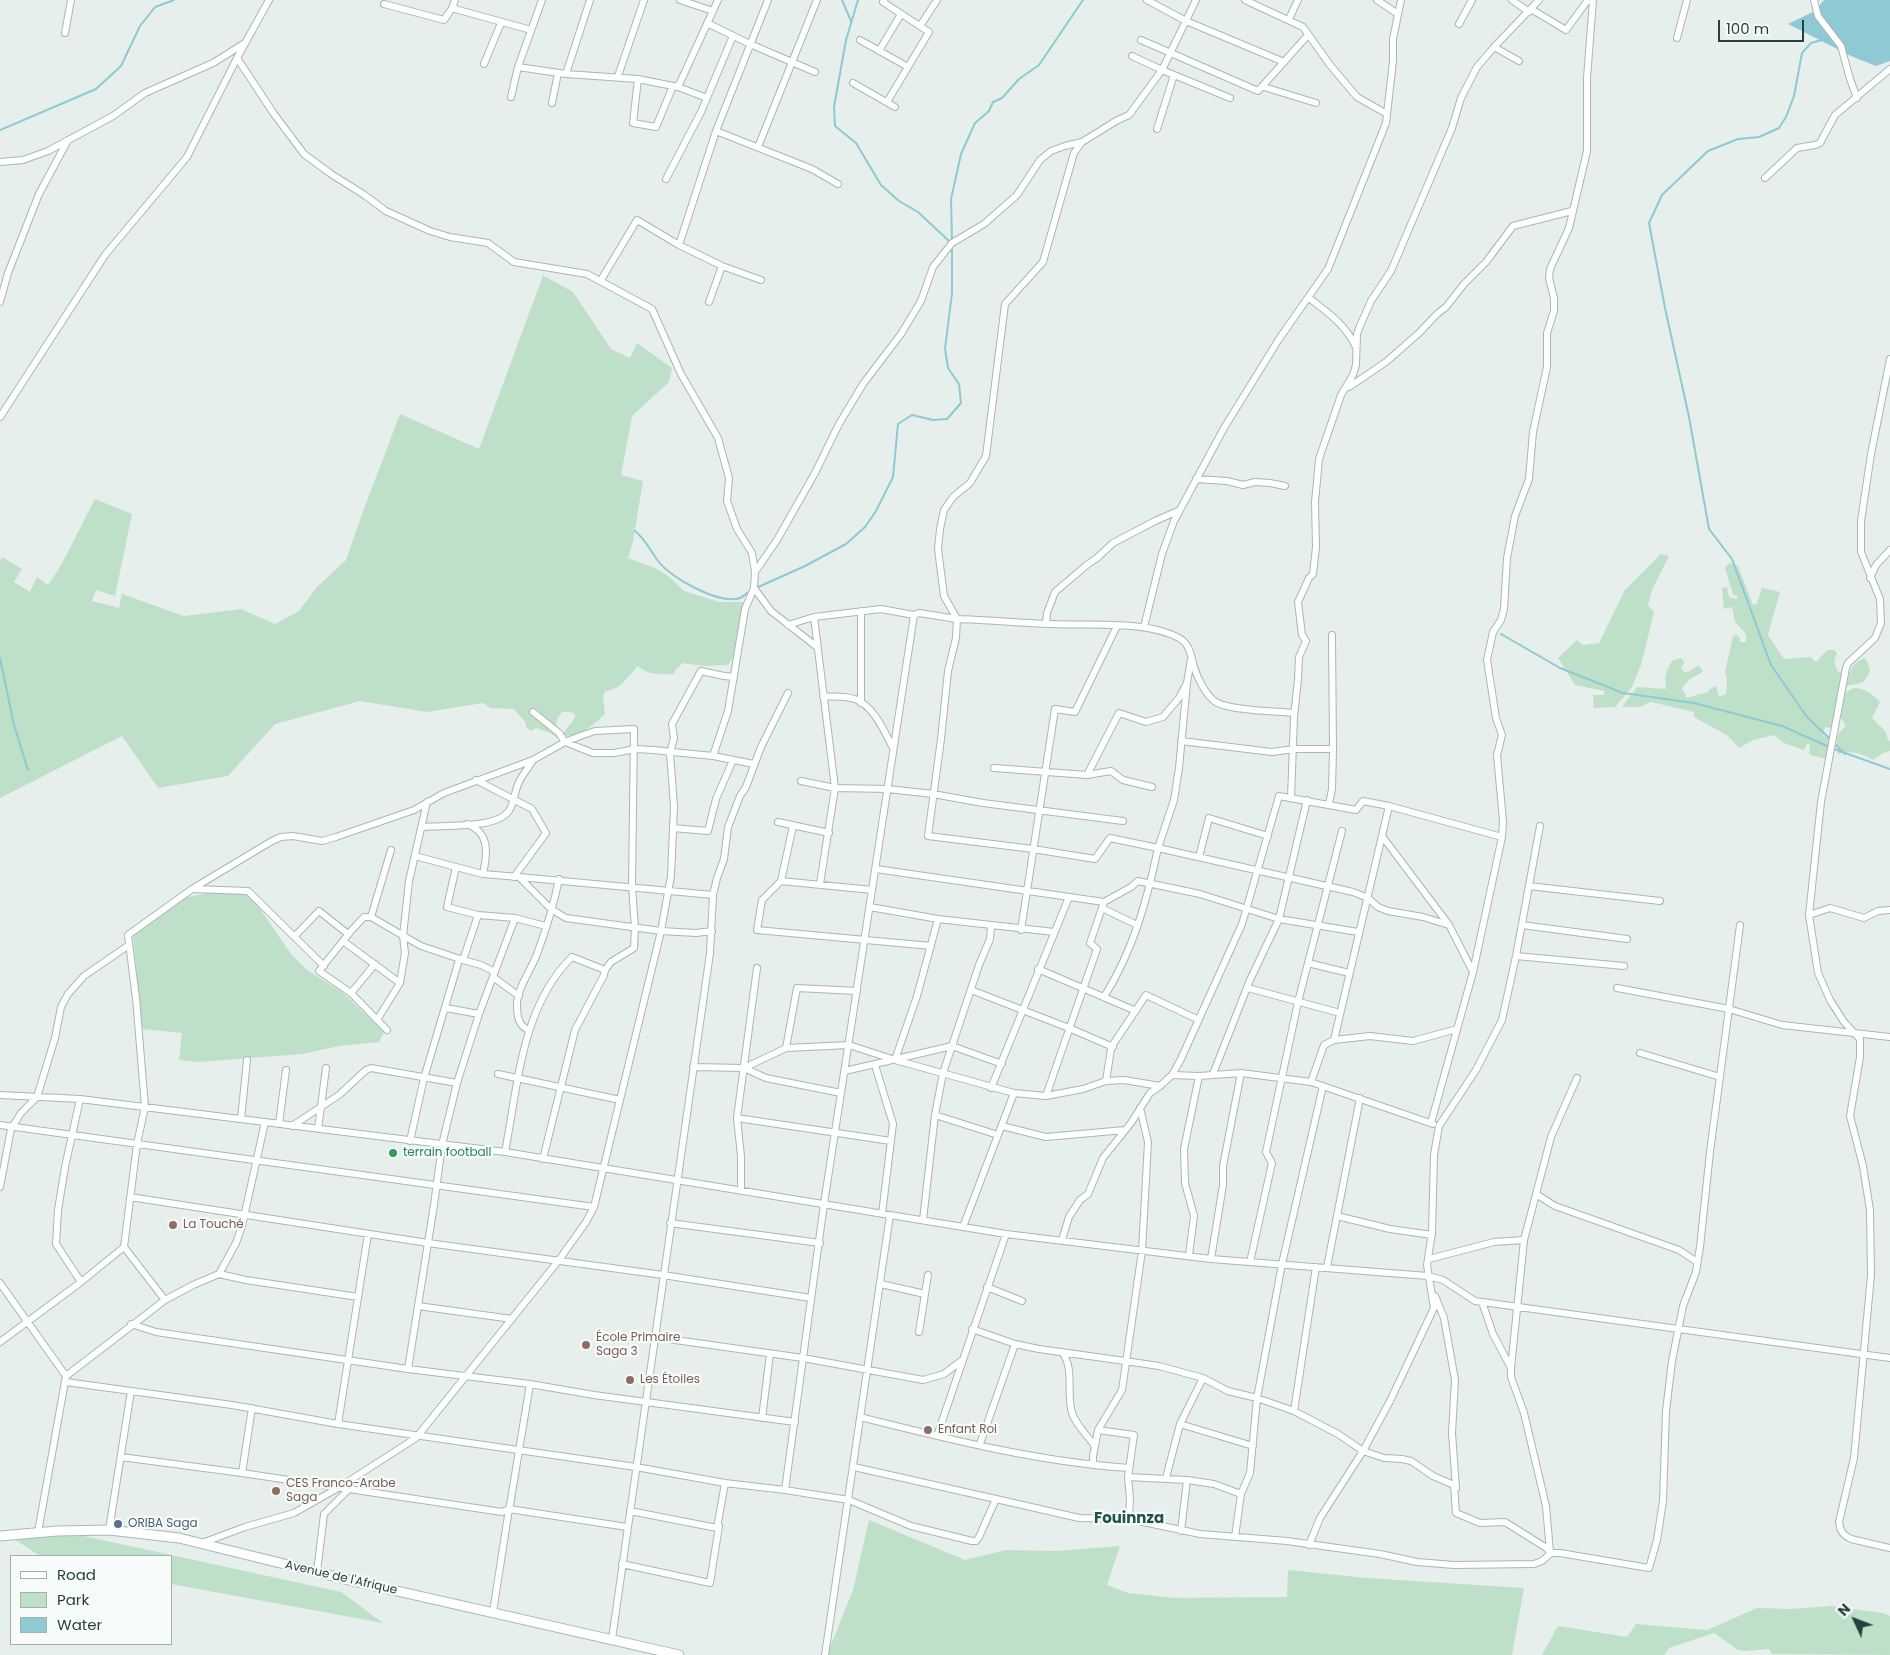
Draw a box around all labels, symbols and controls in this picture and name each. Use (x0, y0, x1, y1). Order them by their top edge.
scale bar (1720, 10, 1806, 42)
text: 100 m (1726, 18, 1769, 39)
place label: terrain football (403, 1146, 492, 1160)
marker: terrain football (387, 1147, 399, 1159)
place label: La Touché (183, 1218, 244, 1232)
marker: La Touché (167, 1219, 179, 1231)
place label: École Primaire Saga 3 (596, 1331, 680, 1359)
marker: École Primaire Saga 3 (580, 1339, 592, 1351)
place label: Les Étoiles (640, 1373, 700, 1387)
marker: Les Étoiles (624, 1374, 636, 1386)
place label: Enfant Roi (938, 1423, 997, 1437)
marker: Enfant Roi (922, 1424, 934, 1436)
place label: CES Franco-Arabe Saga (286, 1477, 396, 1505)
marker: CES Franco-Arabe Saga (270, 1485, 282, 1497)
district label: Fouinnza (1094, 1510, 1164, 1528)
place label: ORIBA Saga (128, 1517, 198, 1531)
marker: ORIBA Saga (112, 1518, 124, 1530)
legend (10, 1555, 172, 1645)
street label: Avenue de l'Afrique (284, 1558, 398, 1598)
text: Road (57, 1564, 96, 1585)
text: Park (57, 1589, 89, 1610)
north arrow (1830, 1595, 1880, 1645)
text: N (1833, 1599, 1855, 1620)
text: Water (57, 1614, 102, 1635)

